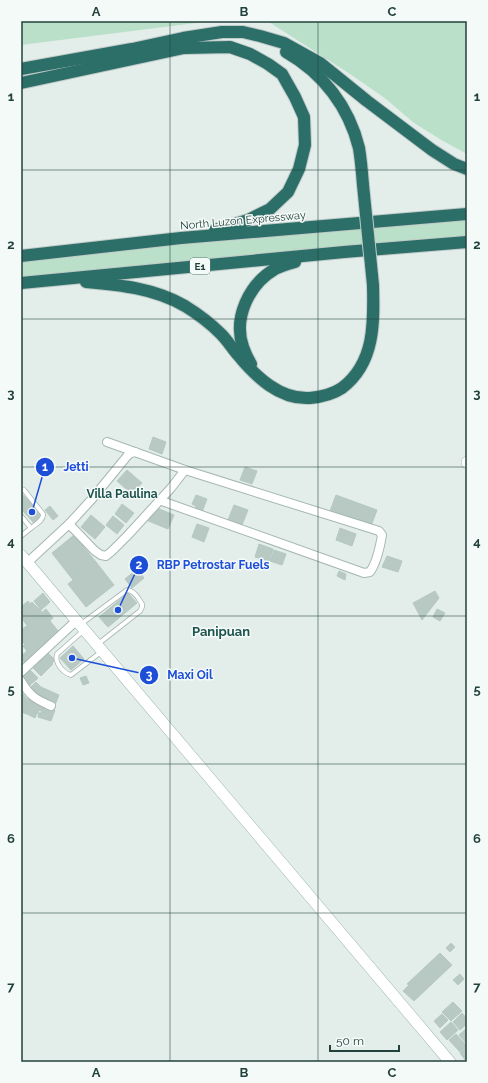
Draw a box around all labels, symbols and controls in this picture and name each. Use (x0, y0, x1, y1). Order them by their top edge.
text: A (92, 4, 101, 19)
text: B (240, 4, 249, 19)
text: C (388, 4, 397, 19)
text: 1 (8, 89, 15, 104)
text: 1 (474, 89, 481, 104)
street label: North Luzon Expressway (180, 209, 306, 232)
text: 2 (7, 237, 15, 252)
text: 2 (473, 237, 481, 252)
road number: E1 (190, 258, 210, 274)
text: 3 (7, 386, 15, 401)
text: 3 (473, 386, 481, 401)
callout: Jetti (35, 455, 96, 479)
text: 1 (42, 460, 48, 474)
text: Jetti (63, 460, 89, 474)
district label: Villa Paulina (86, 487, 158, 501)
text: 4 (7, 534, 15, 549)
text: 4 (473, 534, 481, 549)
callout: RBP Petrostar Fuels (129, 553, 278, 577)
text: 2 (136, 558, 143, 572)
text: RBP Petrostar Fuels (157, 558, 269, 572)
district label: Panipuan (192, 624, 250, 639)
callout: Maxi Oil (139, 663, 221, 687)
text: 3 (146, 668, 153, 682)
text: Maxi Oil (167, 668, 213, 682)
text: 5 (7, 682, 15, 697)
text: 5 (473, 682, 481, 697)
text: 6 (7, 831, 15, 846)
text: 6 (473, 831, 481, 846)
text: 7 (7, 979, 15, 994)
text: 7 (473, 979, 481, 994)
scale bar (330, 1027, 399, 1053)
text: 50 m (336, 1034, 364, 1048)
text: A (92, 1065, 101, 1080)
text: B (240, 1065, 249, 1080)
text: C (388, 1065, 397, 1080)

